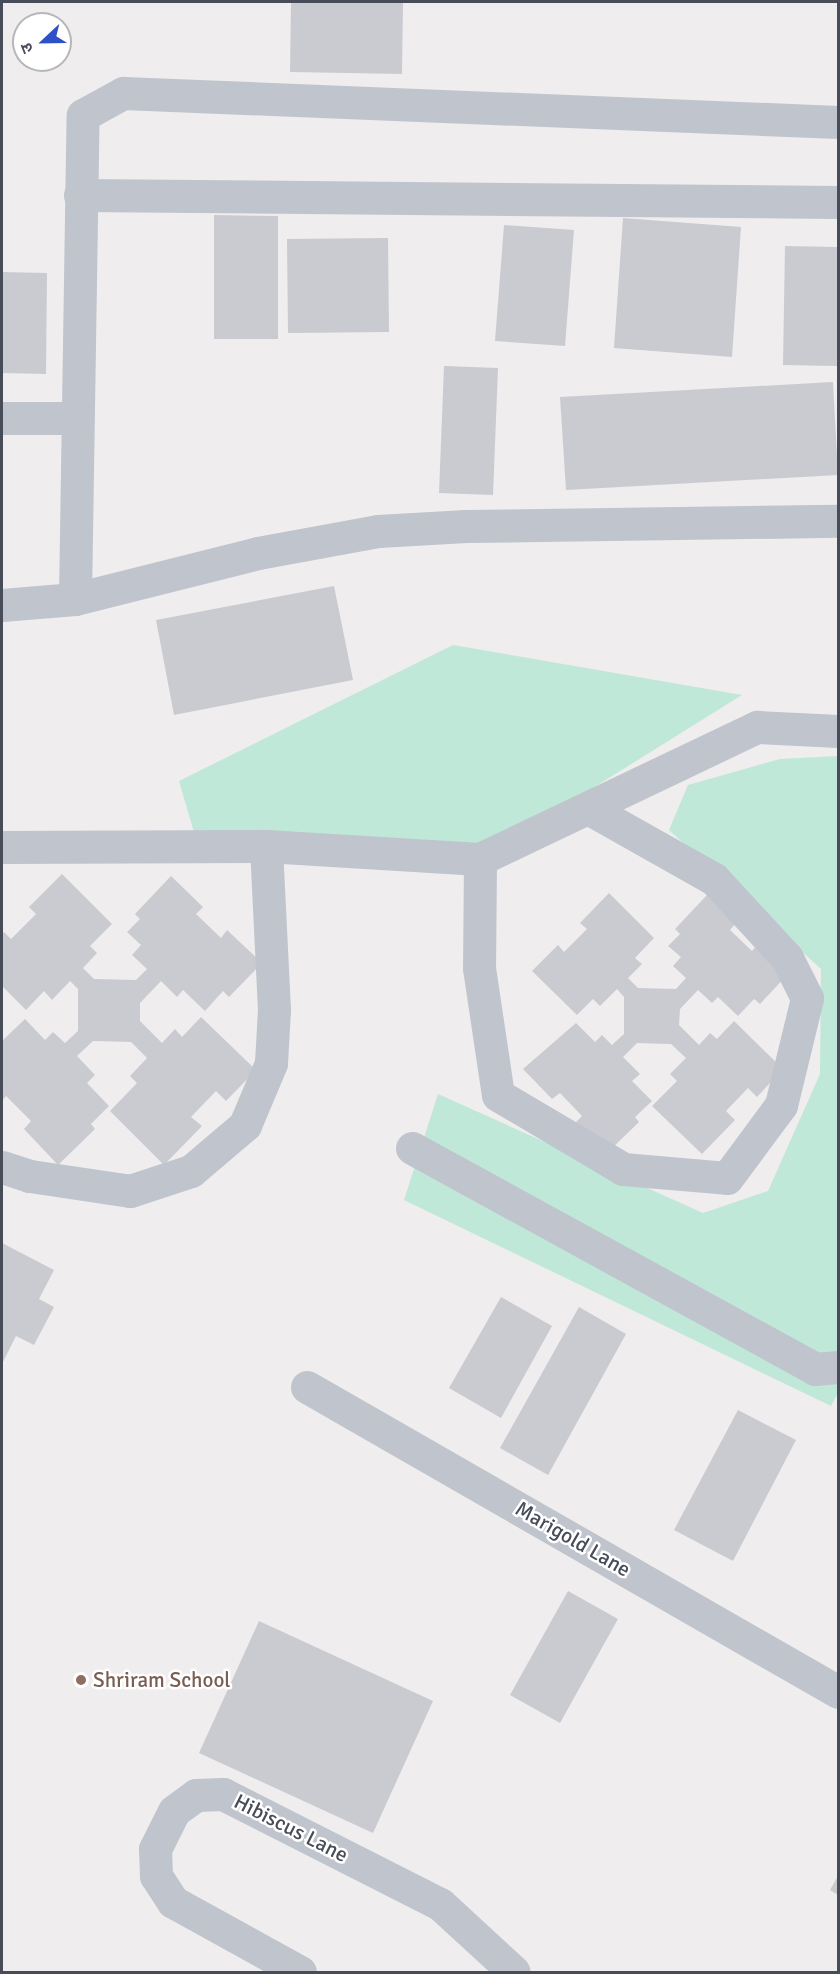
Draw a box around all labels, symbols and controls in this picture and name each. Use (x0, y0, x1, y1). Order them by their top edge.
north arrow (12, 12, 72, 72)
text: उ (16, 40, 38, 56)
street label: Marigold Lane (511, 1496, 635, 1582)
place label: Shriram School (93, 1667, 230, 1693)
marker: Shriram School (74, 1673, 88, 1687)
street label: Hibiscus Lane (230, 1789, 352, 1867)

